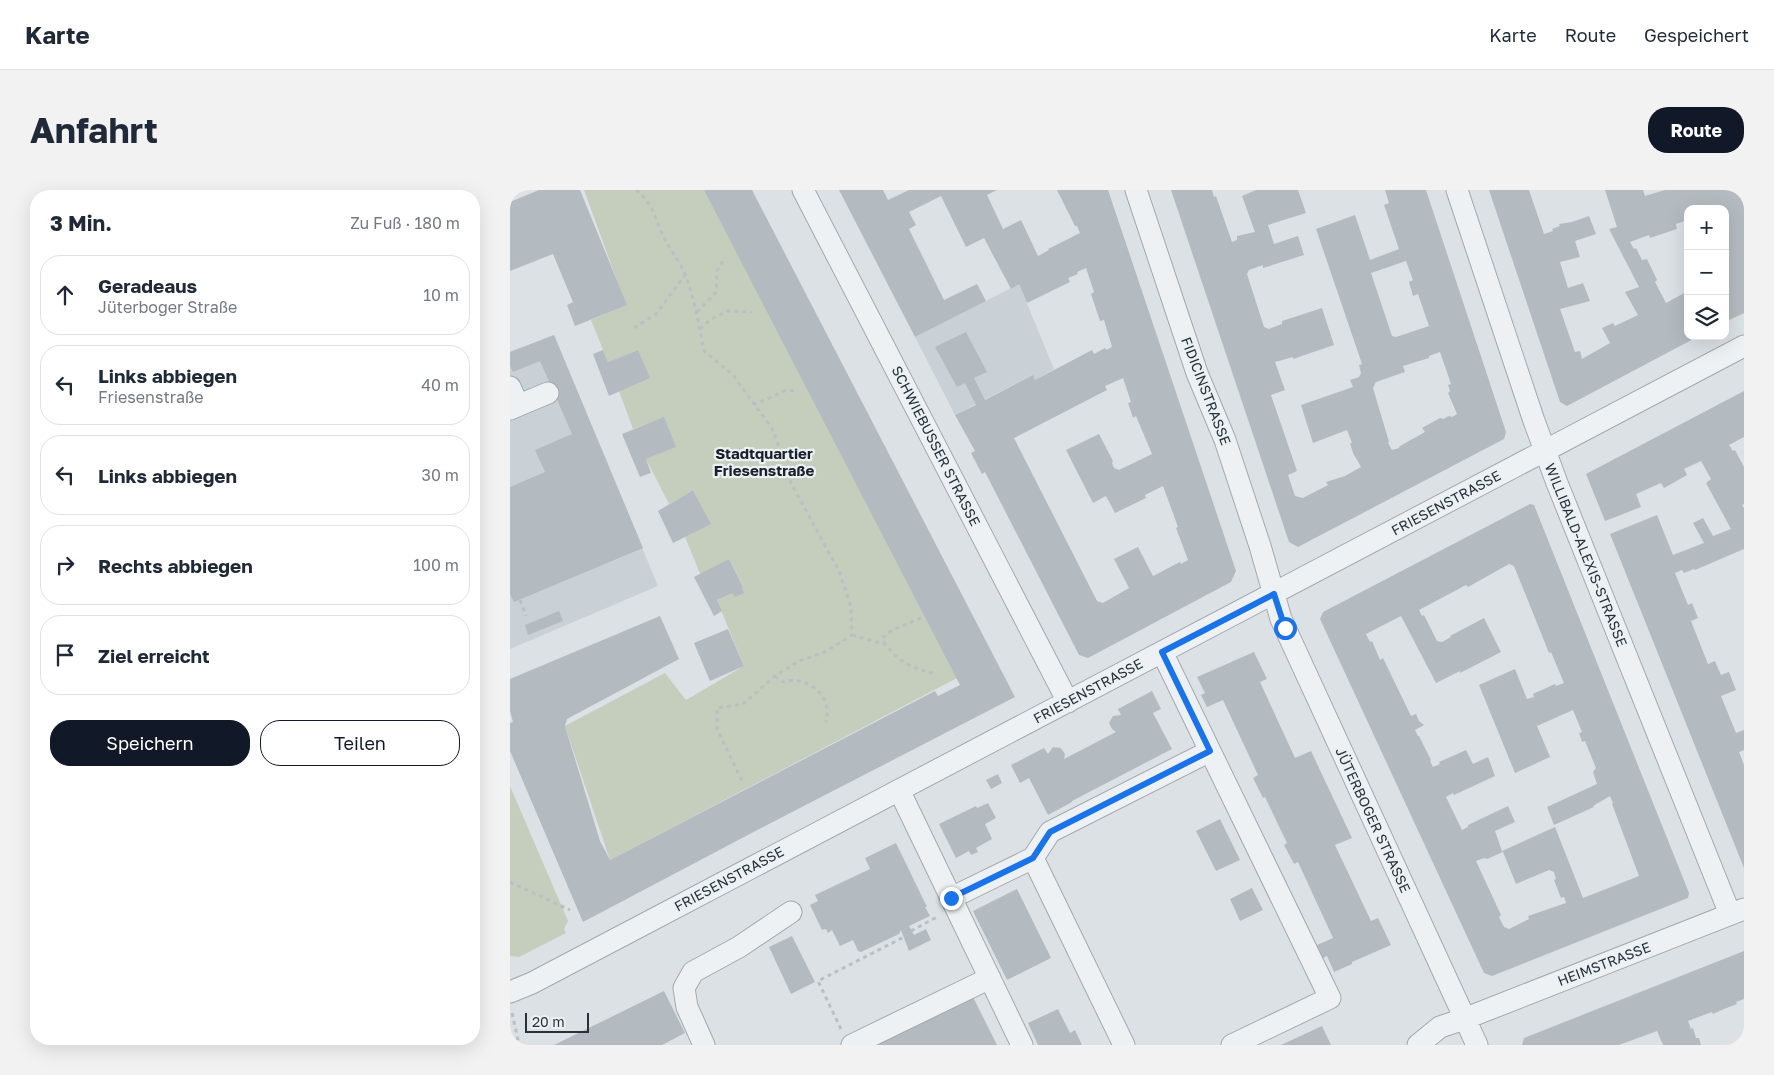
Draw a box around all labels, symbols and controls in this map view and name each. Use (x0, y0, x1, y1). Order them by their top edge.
text: Karte (25, 20, 90, 49)
text: Karte (1489, 24, 1537, 46)
text: Route (1565, 24, 1616, 46)
text: Gespeichert (1644, 24, 1749, 46)
button: Route (1648, 107, 1744, 153)
text: Anfahrt (30, 109, 158, 151)
map controls (1684, 205, 1729, 340)
button: + (1684, 205, 1729, 250)
text: 3 Min. (50, 210, 112, 236)
text: Zu Fuß · 180 m (350, 213, 460, 233)
button: − (1684, 250, 1729, 295)
text: Geradeaus (98, 274, 197, 297)
icon: ahead (51, 281, 79, 309)
text: 10 m (423, 285, 459, 305)
button: layers (1684, 295, 1729, 340)
text: Jüterboger Straße (98, 297, 237, 317)
street label: FIDICINSTRASSE (1178, 334, 1235, 447)
street label: SCHWIEBUSSER STRASSE (889, 363, 984, 529)
text: Links abbiegen (98, 364, 237, 387)
icon: left (51, 371, 79, 399)
text: 40 m (421, 375, 459, 395)
text: Friesenstraße (98, 387, 204, 407)
district label: Stadtquartier Friesenstraße (714, 444, 814, 479)
icon: left (51, 461, 79, 489)
street label: WILLIBALD-ALEXIS-STRASSE (1542, 461, 1631, 649)
text: Links abbiegen (98, 464, 237, 487)
text: 30 m (422, 465, 459, 485)
street label: FRIESENSTRASSE (1388, 466, 1503, 539)
icon: right (51, 551, 79, 579)
text: Rechts abbiegen (98, 554, 253, 577)
text: 100 m (413, 555, 459, 575)
route start (1274, 617, 1297, 640)
icon: arrive (51, 641, 79, 669)
text: Ziel erreicht (98, 644, 210, 667)
street label: FRIESENSTRASSE (1030, 654, 1145, 727)
button: Speichern (50, 720, 250, 766)
button: Teilen (260, 720, 460, 766)
street label: JÜTERBOGER STRASSE (1332, 744, 1415, 895)
street label: FRIESENSTRASSE (671, 842, 786, 915)
route end (940, 887, 963, 910)
street label: HEIMSTRASSE (1555, 938, 1653, 989)
scale bar (525, 1010, 589, 1033)
text: 20 m (532, 1013, 565, 1030)

